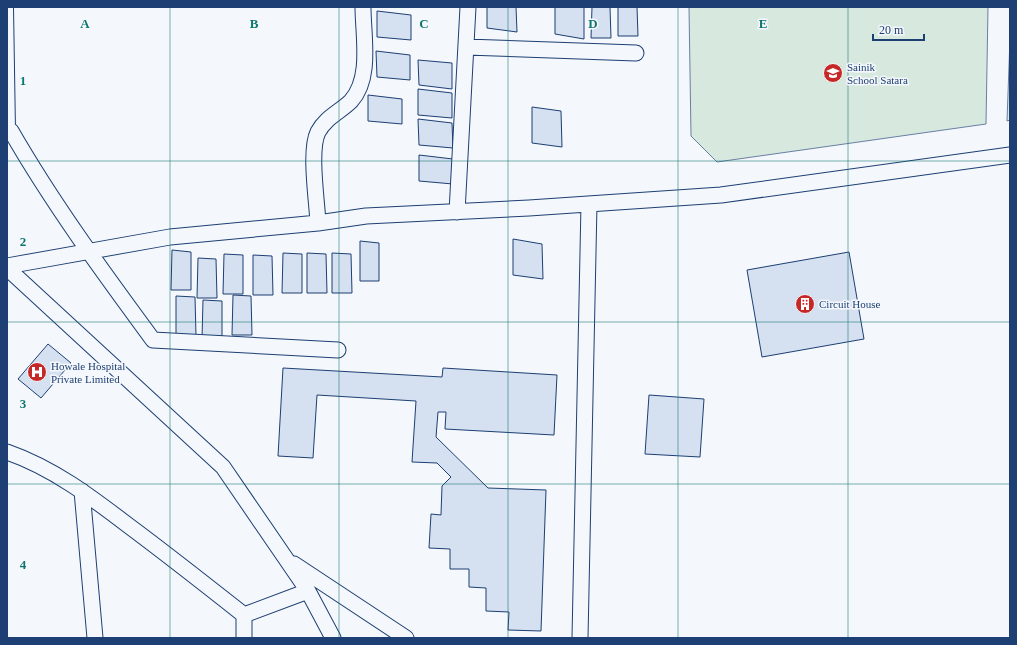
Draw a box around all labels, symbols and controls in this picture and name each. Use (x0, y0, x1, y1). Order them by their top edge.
text: A (80, 16, 90, 31)
text: B (250, 16, 259, 31)
text: C (419, 16, 429, 31)
text: D (588, 16, 598, 31)
text: E (759, 16, 767, 31)
scale bar (873, 16, 924, 42)
text: 20 m (879, 23, 904, 37)
place label: Sainik School Satara (847, 61, 908, 86)
school or university icon: Sainik School Satara (822, 62, 844, 84)
text: 1 (20, 73, 26, 88)
text: 2 (20, 234, 26, 249)
building icon: Circuit House (794, 293, 816, 315)
place label: Circuit House (819, 298, 881, 310)
place label: Howale Hospital Private Limited (51, 360, 125, 385)
hospital icon: Howale Hospital Private Limited (26, 361, 48, 383)
text: 3 (20, 396, 27, 411)
text: 4 (20, 557, 27, 572)

